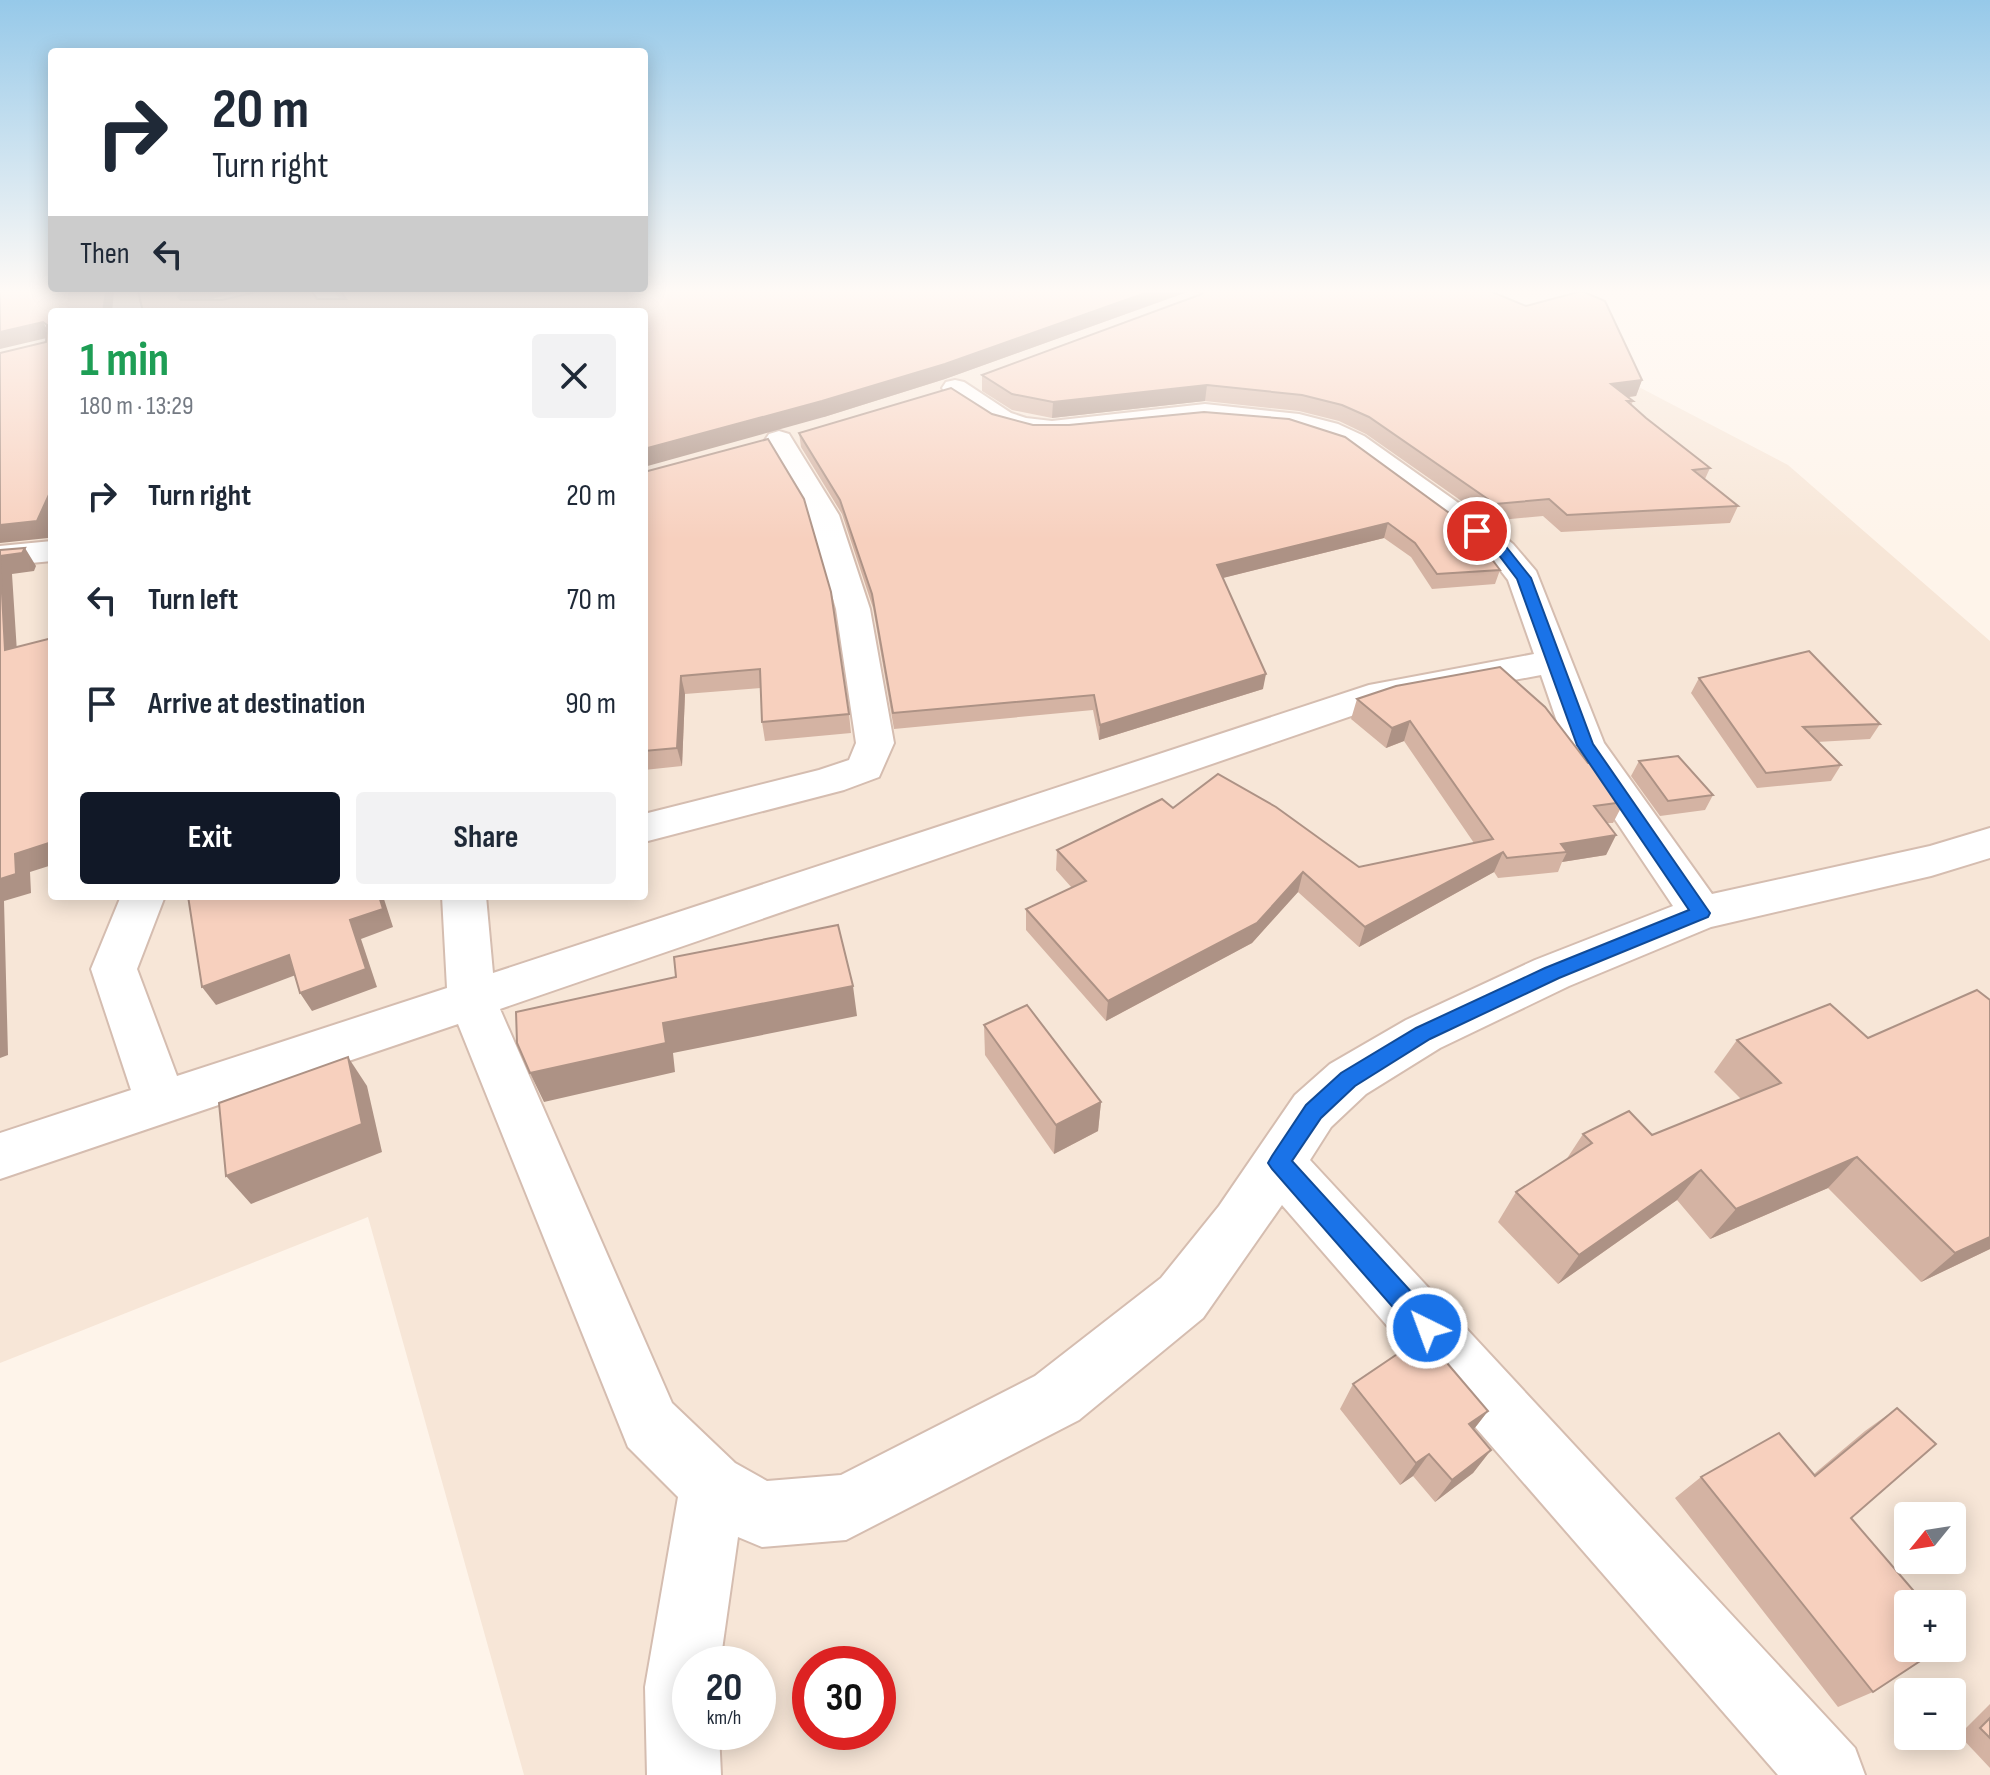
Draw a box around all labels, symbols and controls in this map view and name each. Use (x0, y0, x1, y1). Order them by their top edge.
text: 20 m (212, 77, 309, 144)
icon: right (80, 80, 184, 184)
text: Turn right (212, 145, 329, 188)
icon: left (146, 232, 190, 276)
text: Then (80, 236, 130, 272)
text: 1 min (80, 332, 169, 389)
button: close (532, 334, 616, 418)
text: 180 m · 13:29 (80, 391, 194, 422)
icon: right (80, 474, 124, 518)
text: Turn right (148, 478, 251, 514)
text: 20 m (566, 478, 616, 514)
pin (1443, 497, 1511, 565)
icon: arrive (1455, 509, 1499, 553)
icon: left (80, 578, 124, 622)
text: Turn left (148, 582, 238, 618)
text: 70 m (567, 582, 616, 618)
icon: arrive (80, 682, 124, 726)
text: Arrive at destination (148, 686, 365, 722)
text: 90 m (565, 686, 616, 722)
button: Exit (80, 792, 340, 884)
button: Share (356, 792, 616, 884)
position arrow (1385, 1286, 1469, 1370)
north arrow (1894, 1502, 1966, 1574)
map controls (1894, 1502, 1966, 1750)
button: + (1894, 1590, 1966, 1662)
speed limit sign: 30 (792, 1646, 896, 1750)
text: 20 (706, 1664, 742, 1712)
button: − (1894, 1678, 1966, 1750)
text: km/h (707, 1706, 741, 1730)

